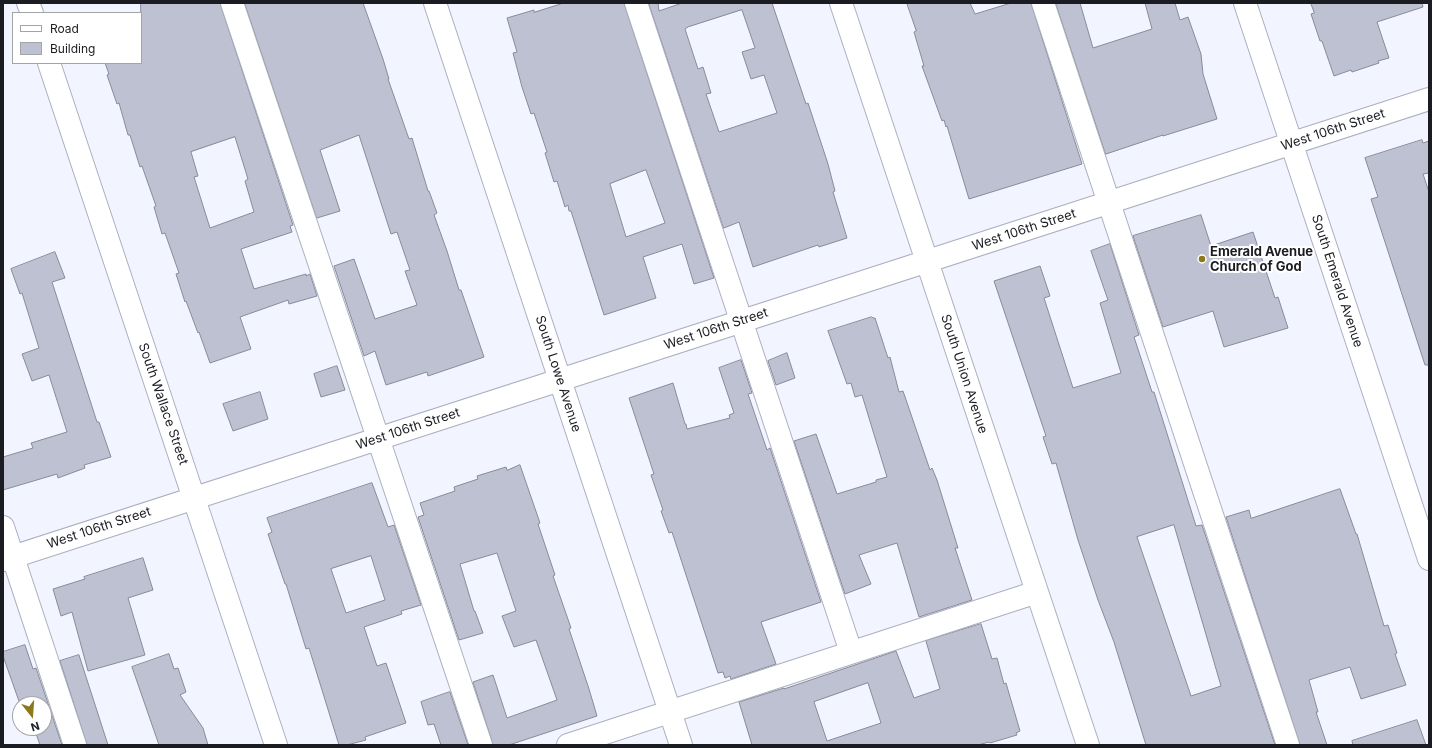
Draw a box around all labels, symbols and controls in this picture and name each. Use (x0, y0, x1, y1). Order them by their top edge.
legend (12, 12, 142, 64)
text: Road (50, 21, 79, 36)
text: Building (50, 41, 95, 56)
street label: West 106th Street (1279, 106, 1387, 154)
street label: West 106th Street (970, 206, 1078, 254)
street label: South Emerald Avenue (1308, 213, 1366, 349)
place label: Emerald Avenue Church of God (1210, 244, 1313, 275)
marker: Emerald Avenue Church of God (1197, 254, 1207, 264)
street label: West 106th Street (662, 305, 770, 353)
street label: South Union Avenue (937, 312, 991, 436)
street label: South Lowe Avenue (532, 314, 584, 434)
street label: South Wallace Street (135, 341, 191, 467)
street label: West 106th Street (354, 405, 462, 453)
street label: West 106th Street (45, 504, 153, 552)
north arrow (12, 696, 52, 736)
text: N (29, 719, 41, 734)

